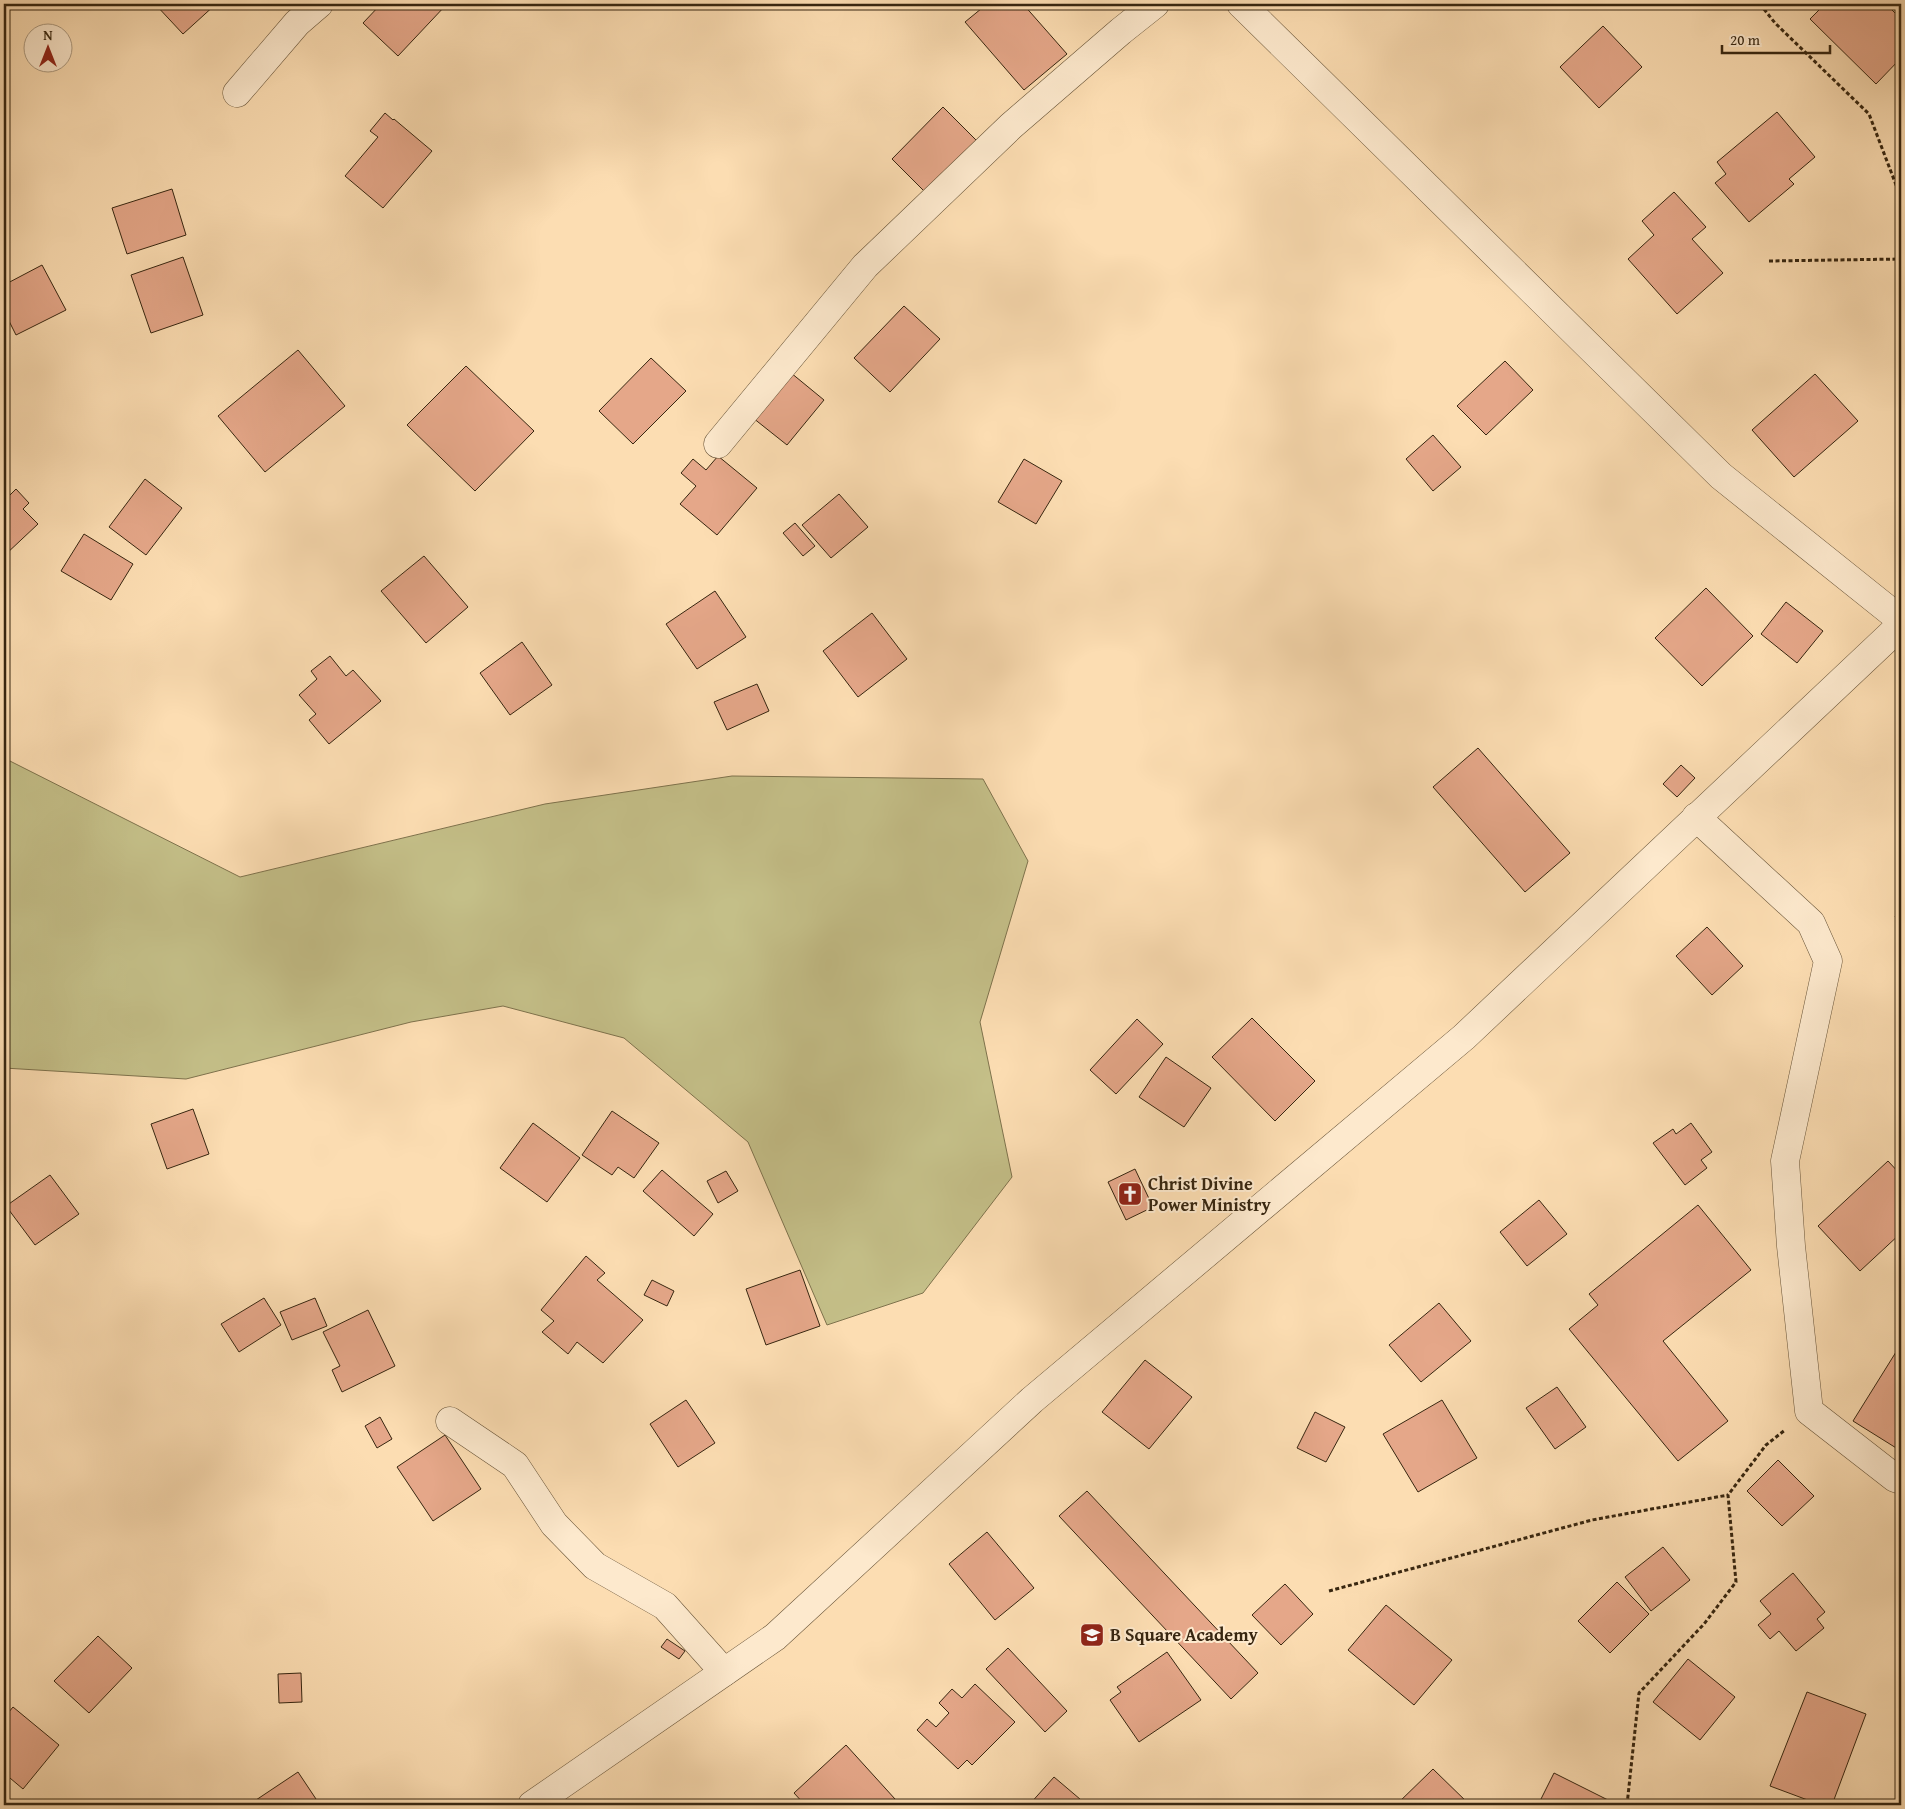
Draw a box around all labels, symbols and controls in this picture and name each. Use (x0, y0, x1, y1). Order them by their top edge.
north arrow (22, 22, 72, 72)
scale bar (1722, 22, 1830, 54)
text: N (43, 25, 53, 45)
text: 20 m (1730, 29, 1761, 50)
place label: Christ Divine Power Ministry (1148, 1170, 1272, 1218)
church icon: Christ Divine Power Ministry (1117, 1181, 1143, 1207)
place label: B Square Academy (1110, 1621, 1259, 1648)
school or university icon: B Square Academy (1079, 1622, 1105, 1648)

